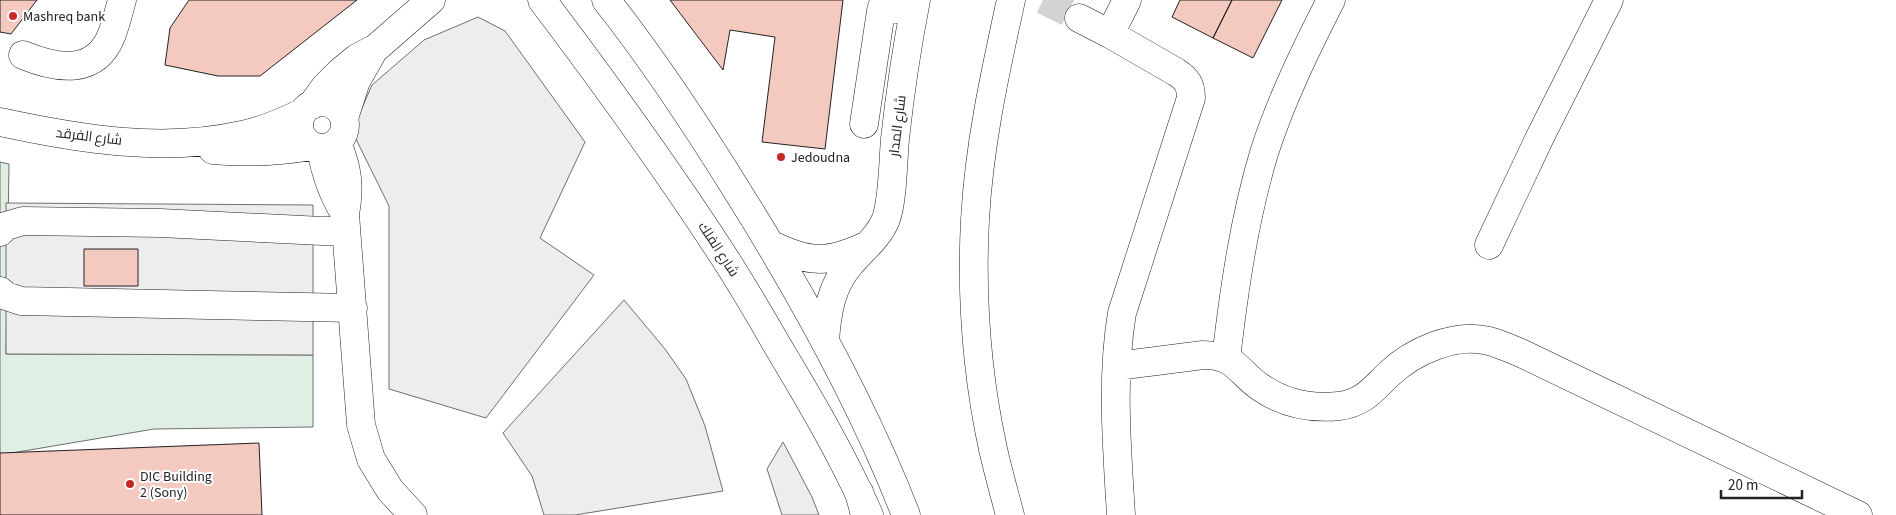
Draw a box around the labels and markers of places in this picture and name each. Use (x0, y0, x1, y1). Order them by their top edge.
place label: Mashreq bank (23, 7, 105, 27)
marker: Mashreq bank (7, 10, 19, 22)
place label: Jedoudna (791, 148, 850, 168)
marker: Jedoudna (775, 151, 787, 163)
place label: DIC Building 2 (Sony) (140, 467, 212, 503)
marker: DIC Building 2 (Sony) (124, 478, 136, 490)

